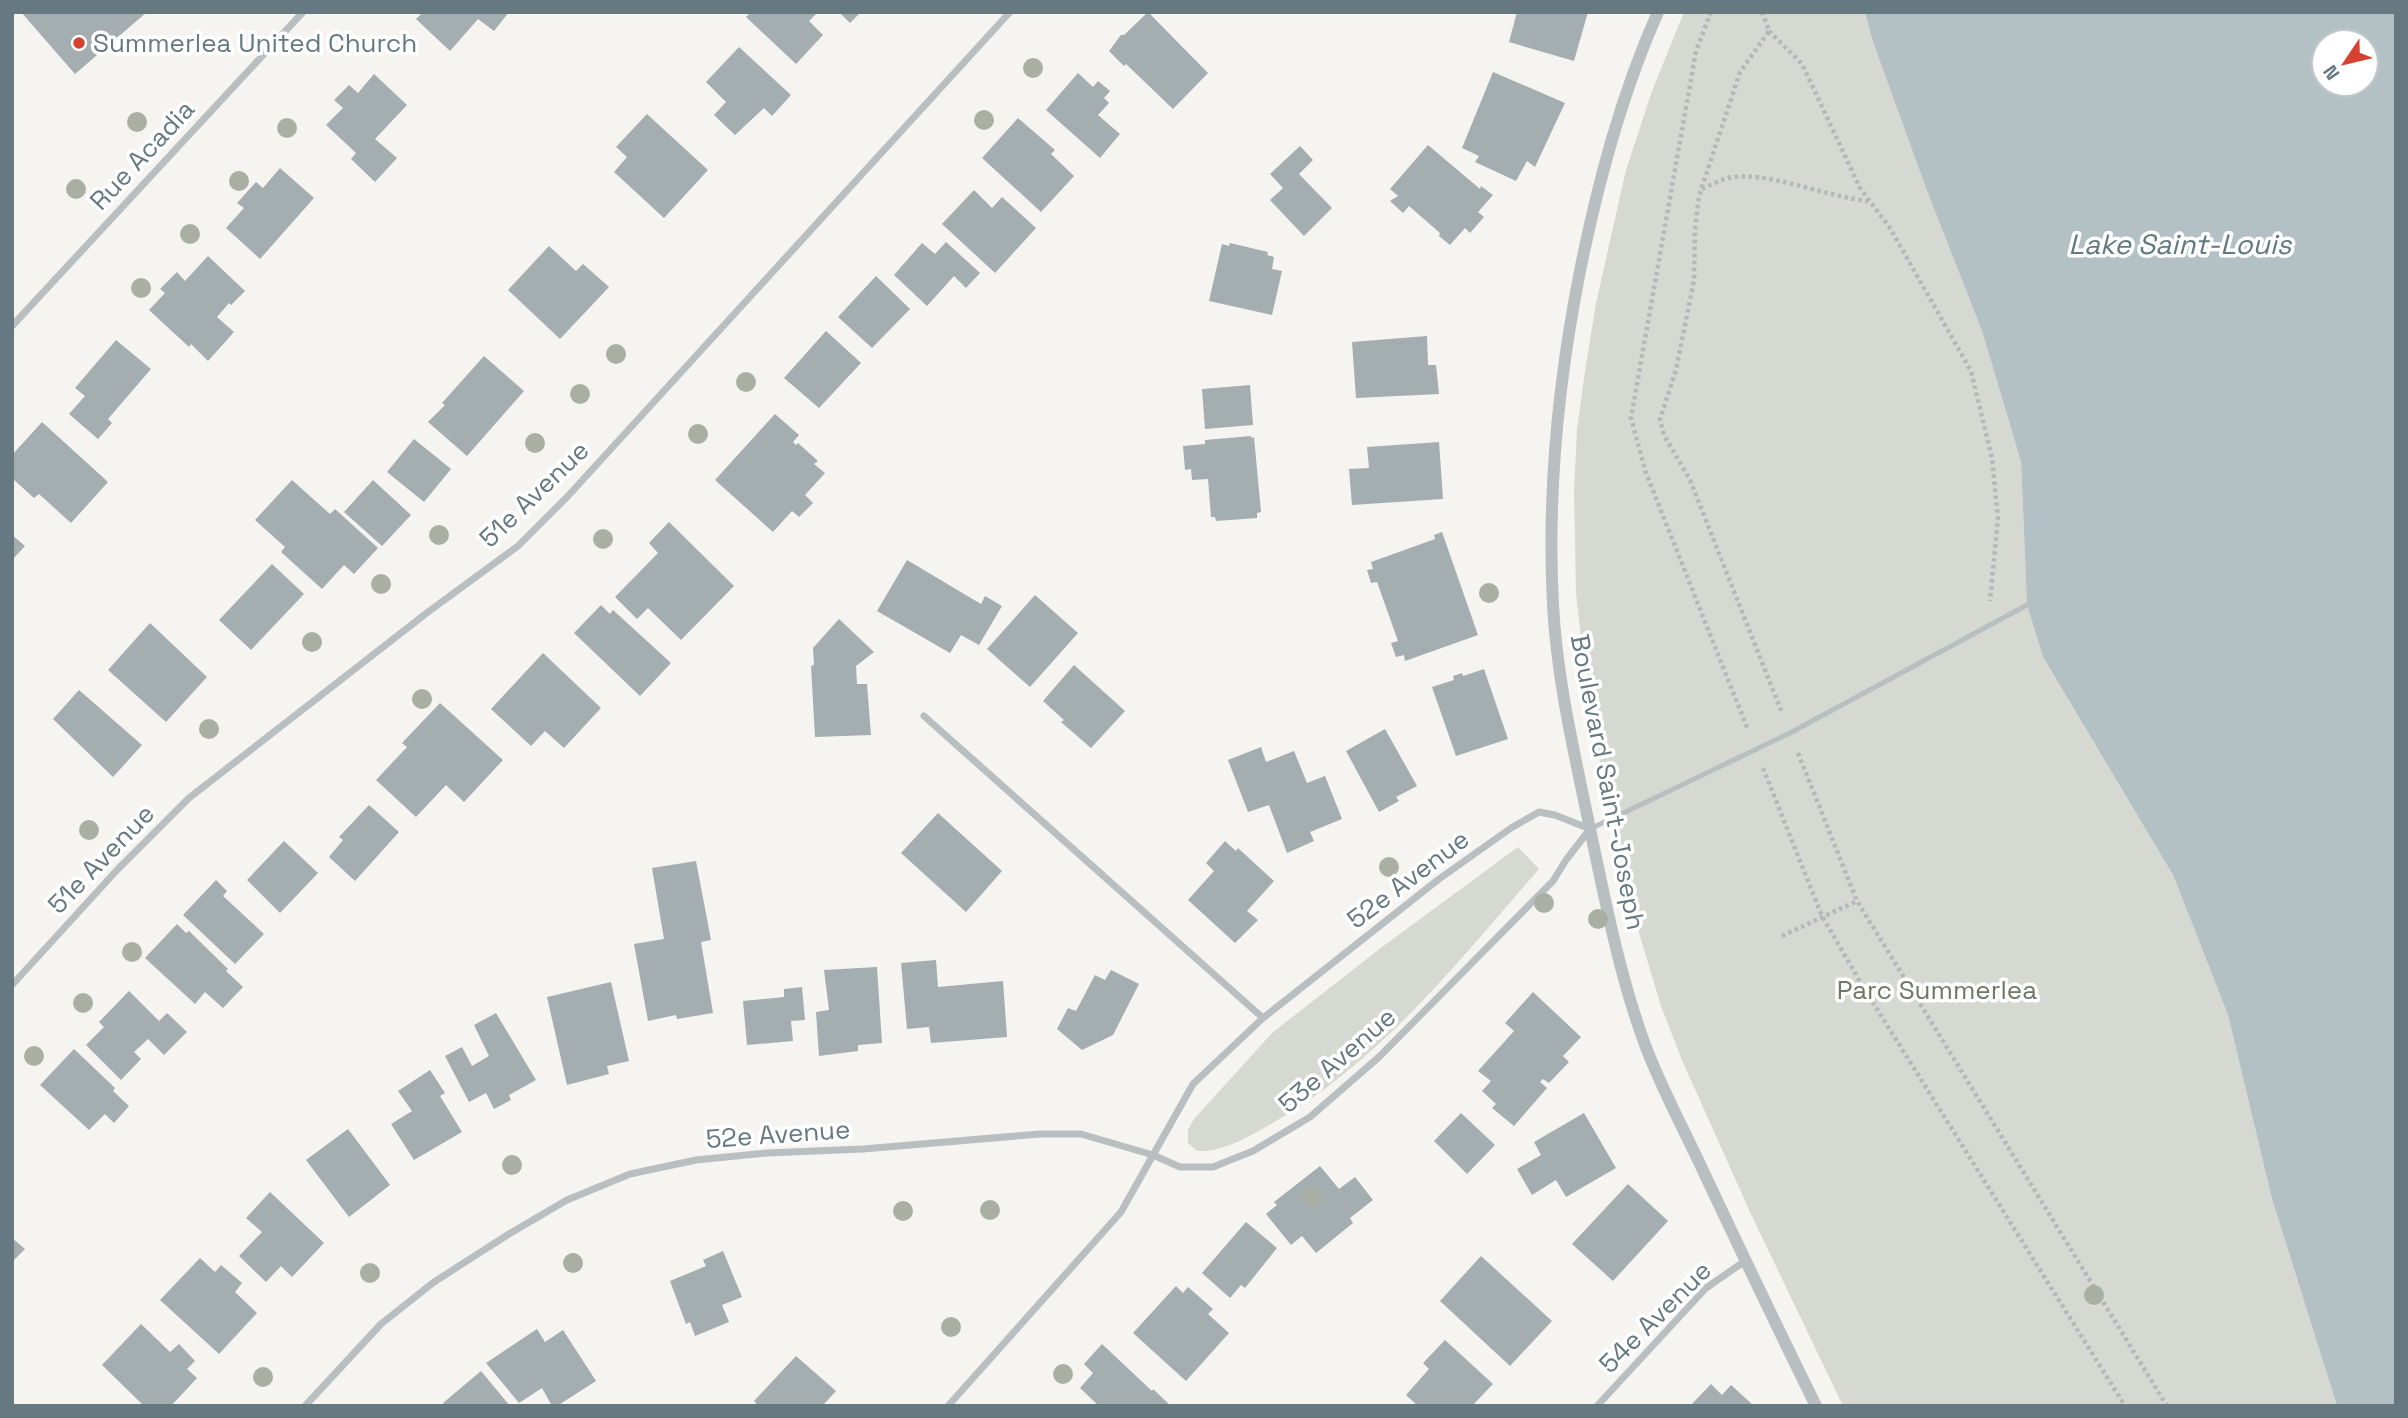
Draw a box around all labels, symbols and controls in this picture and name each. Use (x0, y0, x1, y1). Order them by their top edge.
place label: Summerlea United Church (93, 26, 417, 60)
north arrow (2310, 28, 2380, 98)
marker: Summerlea United Church (71, 35, 87, 51)
text: N (2318, 60, 2345, 85)
street label: Rue Acadia (82, 93, 202, 217)
water label: Lake Saint-Louis (2069, 226, 2293, 262)
street label: 51e Avenue (472, 433, 596, 555)
street label: Boulevard Saint-Joseph (1563, 631, 1653, 933)
street label: 51e Avenue (40, 797, 162, 921)
street label: 52e Avenue (1340, 822, 1476, 936)
park label: Parc Summerlea (1837, 973, 2037, 1007)
street label: 53e Avenue (1271, 1000, 1403, 1120)
street label: 52e Avenue (705, 1112, 851, 1156)
street label: 54e Avenue (1592, 1254, 1718, 1380)

